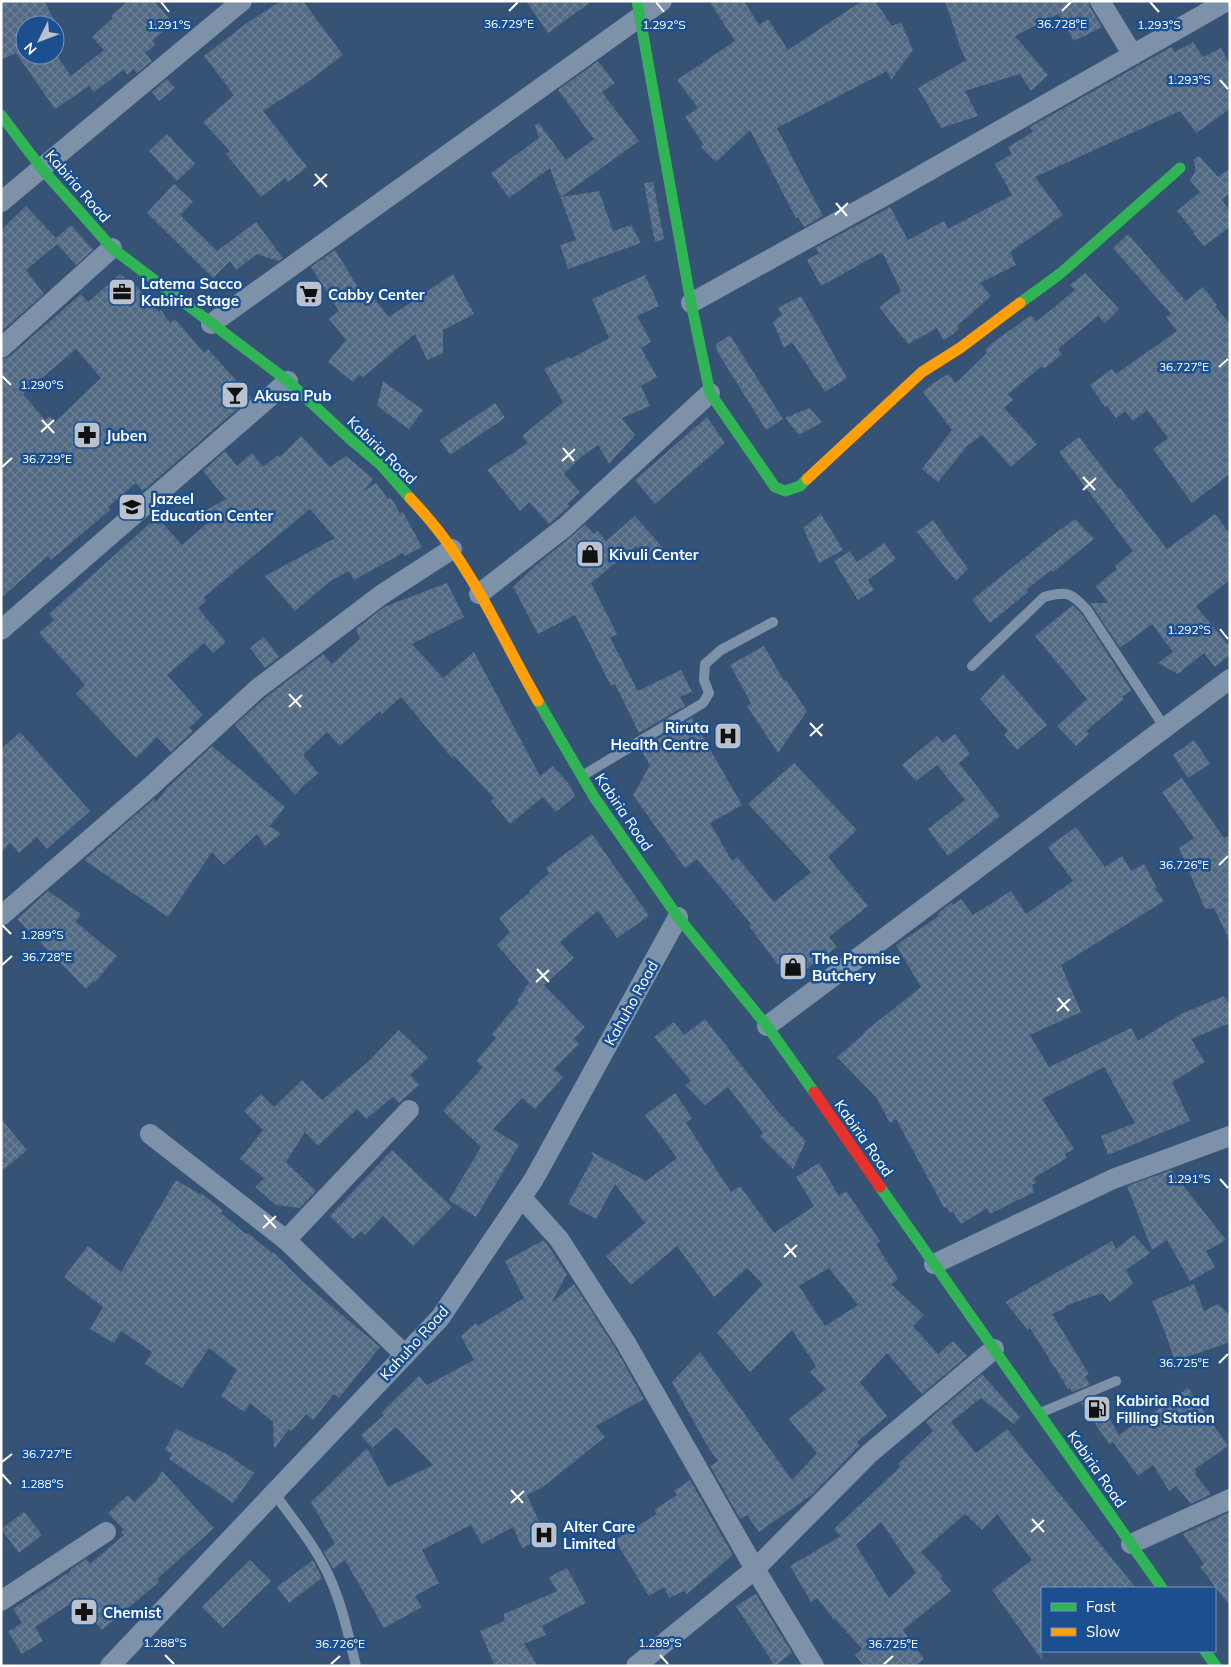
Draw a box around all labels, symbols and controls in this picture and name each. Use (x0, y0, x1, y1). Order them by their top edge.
north arrow (15, 15, 65, 65)
text: 36.729°E (484, 16, 534, 31)
text: 36.728°E (1037, 16, 1087, 31)
text: 1.291°S (147, 17, 191, 32)
text: 1.292°S (642, 17, 686, 32)
text: 1.293°S (1137, 17, 1181, 32)
text: N (20, 39, 41, 59)
text: 1.293°S (1167, 72, 1211, 87)
street label: Kabiria Road (41, 146, 115, 226)
place label: Latema Sacco Kabiria Stage (141, 274, 242, 310)
office icon: Latema Sacco Kabiria Stage (107, 277, 137, 307)
supermarket icon: Cabby Center (294, 279, 324, 309)
place label: Cabby Center (328, 285, 425, 304)
text: 36.727°E (1159, 359, 1209, 374)
text: 1.290°S (20, 377, 64, 392)
bar icon: Akusa Pub (220, 380, 250, 410)
place label: Akusa Pub (254, 386, 332, 405)
street label: Kabiria Road (343, 412, 421, 488)
pharmacy icon: Juben (72, 420, 102, 450)
place label: Juben (106, 426, 147, 445)
text: 36.729°E (22, 451, 72, 466)
place label: Jazeel Education Center (151, 489, 273, 525)
school or university icon: Jazeel Education Center (117, 492, 147, 522)
shop icon: Kivuli Center (575, 539, 605, 569)
place label: Kivuli Center (609, 545, 699, 564)
text: 1.292°S (1167, 622, 1211, 637)
place label: Riruta Health Centre (610, 718, 709, 754)
hospital icon: Riruta Health Centre (713, 721, 743, 751)
street label: Kabiria Road (591, 769, 657, 855)
text: 36.726°E (1159, 857, 1209, 872)
text: 1.289°S (20, 927, 64, 942)
text: 36.728°E (22, 949, 72, 964)
place label: The Promise Butchery (812, 949, 900, 985)
shop icon: The Promise Butchery (778, 952, 808, 982)
street label: Kahuho Road (600, 957, 662, 1049)
street label: Kabiria Road (830, 1096, 898, 1180)
text: 1.291°S (1167, 1171, 1211, 1186)
street label: Kahuho Road (375, 1302, 453, 1384)
text: 36.725°E (1159, 1355, 1209, 1370)
place label: Kabiria Road Filling Station (1116, 1391, 1215, 1427)
fuel station icon: Kabiria Road Filling Station (1082, 1394, 1112, 1424)
street label: Kabiria Road (1063, 1427, 1131, 1511)
text: 36.727°E (22, 1446, 72, 1461)
text: 1.288°S (20, 1476, 64, 1491)
place label: Alter Care Limited (563, 1517, 635, 1553)
hospital icon: Alter Care Limited (529, 1520, 559, 1550)
legend (1041, 1587, 1216, 1652)
pharmacy icon: Chemist (69, 1597, 99, 1627)
text: Fast (1086, 1597, 1116, 1616)
place label: Chemist (103, 1603, 161, 1622)
text: Slow (1086, 1622, 1120, 1641)
text: 1.288°S (143, 1635, 187, 1650)
text: 1.289°S (638, 1635, 682, 1650)
text: 36.726°E (315, 1636, 365, 1651)
text: 36.725°E (868, 1636, 918, 1651)

